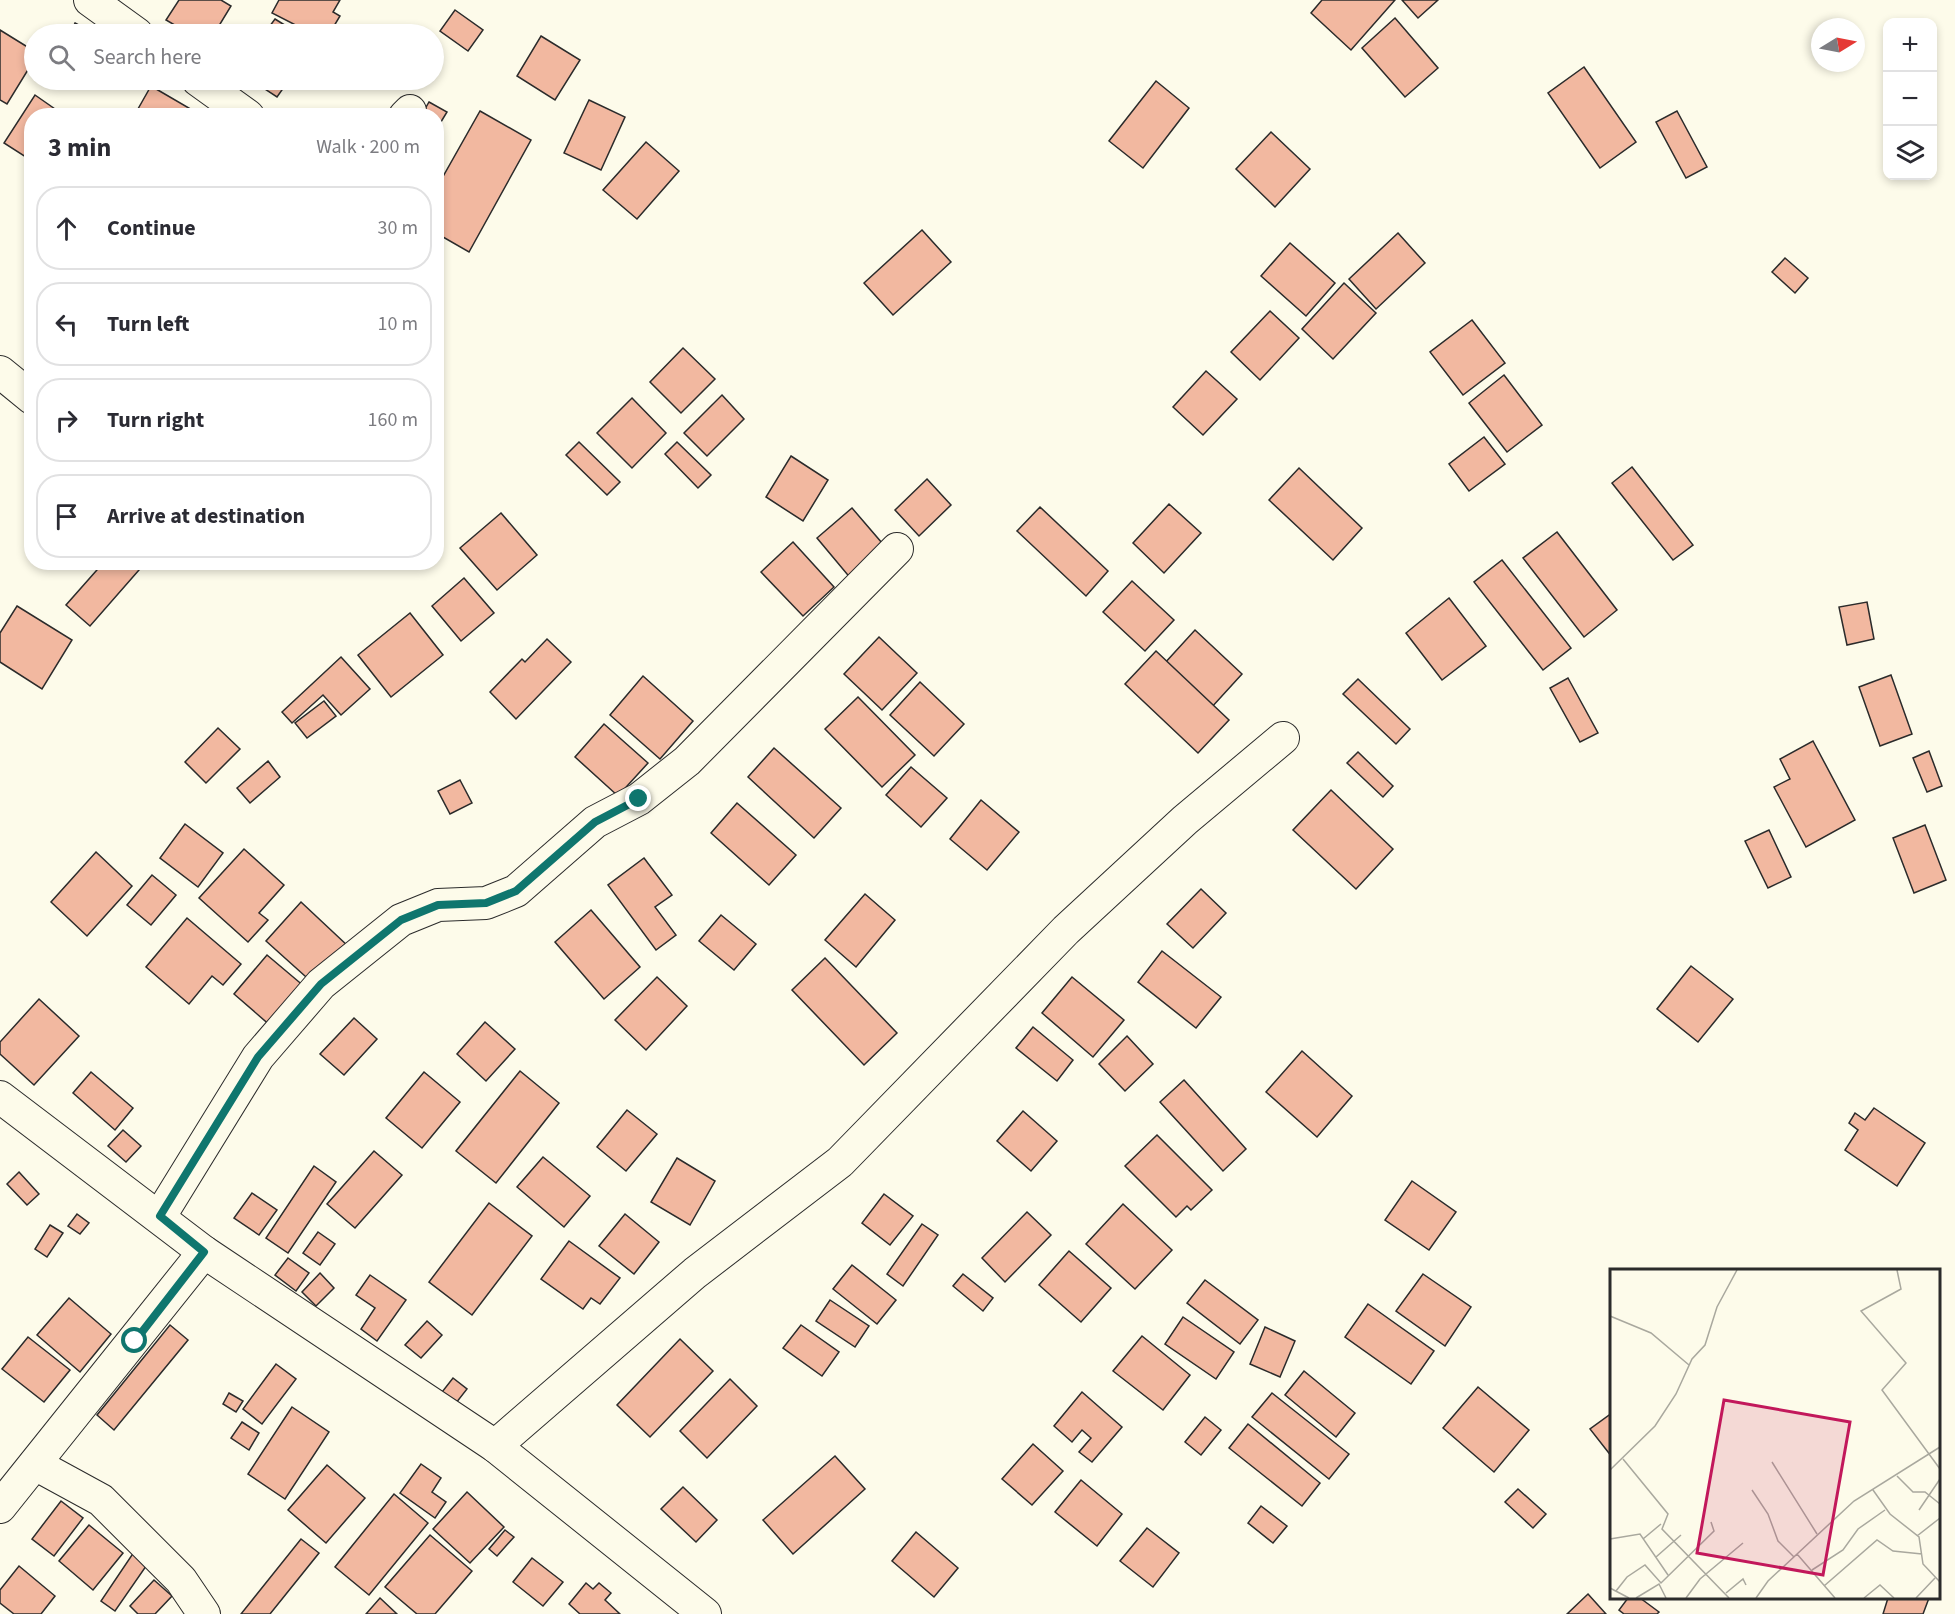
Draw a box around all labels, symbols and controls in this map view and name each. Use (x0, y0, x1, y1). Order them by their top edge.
north arrow (1811, 18, 1865, 72)
map controls (1883, 18, 1937, 180)
button: + (1883, 18, 1937, 72)
search box (24, 24, 444, 90)
icon: search (45, 41, 78, 74)
text: Search here (93, 41, 201, 73)
button: − (1883, 72, 1937, 126)
button: layers (1883, 126, 1937, 180)
text: 3 min (48, 129, 111, 166)
text: Walk · 200 m (316, 133, 420, 161)
icon: ahead (50, 212, 83, 245)
text: Continue (107, 212, 196, 244)
text: 30 m (378, 214, 418, 242)
icon: left (50, 308, 83, 341)
text: Turn left (107, 308, 189, 340)
text: 10 m (378, 310, 418, 338)
icon: right (50, 404, 83, 437)
text: Turn right (107, 404, 204, 436)
text: 160 m (368, 406, 418, 434)
icon: arrive (50, 500, 83, 533)
text: Arrive at destination (107, 500, 305, 532)
route end (625, 785, 651, 811)
inset map (1610, 1269, 1940, 1599)
route start (121, 1327, 147, 1353)

